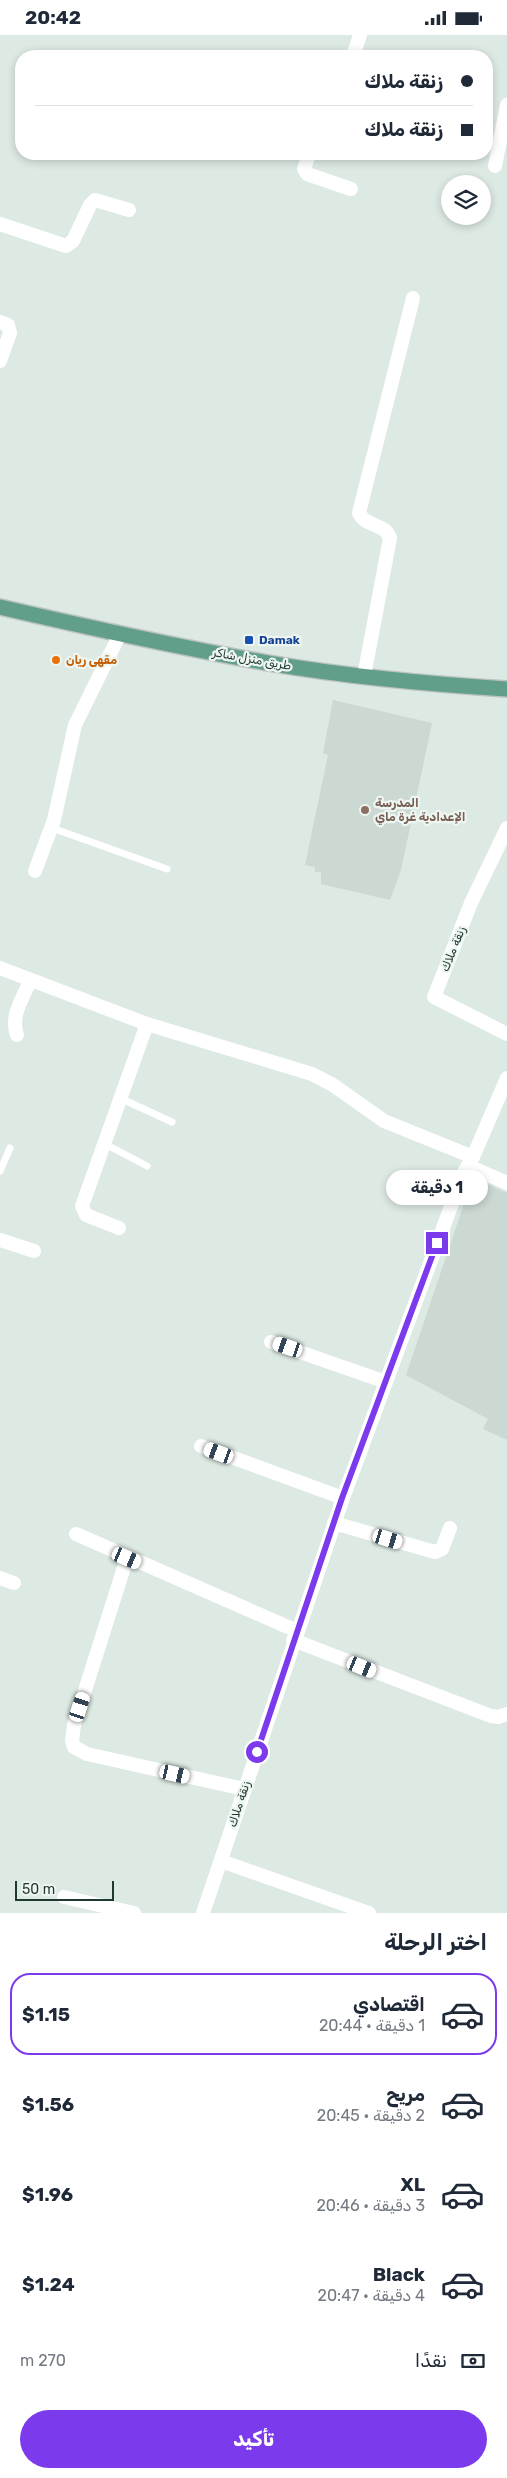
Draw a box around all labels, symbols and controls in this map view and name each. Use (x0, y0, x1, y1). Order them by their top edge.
text: 20:42 (25, 6, 81, 29)
text: زنقة ملاك (365, 70, 443, 93)
text: زنقة ملاك (365, 118, 443, 141)
map controls (441, 175, 491, 225)
button: layers (441, 175, 491, 225)
place label: Damak (259, 633, 300, 647)
marker: Damak (243, 634, 255, 646)
street label: طريق منزل شاكر (210, 645, 293, 674)
place label: مقهى ريان (66, 653, 117, 667)
marker: مقهى ريان (50, 654, 62, 666)
place label: المدرسة الإعدادية غرة ماي (375, 796, 466, 825)
marker: المدرسة الإعدادية غرة ماي (359, 804, 371, 816)
street label: زنقة ملاك (438, 924, 469, 974)
callout: 1 دقيقة (386, 1171, 488, 1205)
text: 1 دقيقة (411, 1178, 463, 1197)
route end (426, 1232, 448, 1254)
car (271, 1335, 304, 1359)
car (202, 1441, 235, 1465)
car (371, 1527, 404, 1551)
car (110, 1545, 143, 1571)
car (345, 1654, 378, 1680)
car (68, 1690, 91, 1724)
route start (246, 1741, 268, 1763)
car (158, 1763, 191, 1785)
street label: زنقة ملاك (225, 1779, 254, 1829)
scale bar (15, 1878, 114, 1901)
text: 50 m (22, 1881, 55, 1898)
text: اختر الرحلة (384, 1929, 487, 1956)
icon: car (440, 1992, 485, 2037)
text: اقتصادي (353, 1993, 425, 2016)
text: $1.15 (22, 2003, 70, 2026)
text: 1 دقيقة · 20:44 (319, 2016, 425, 2035)
icon: car (440, 2082, 485, 2127)
text: مريح (386, 2083, 425, 2106)
text: $1.56 (22, 2093, 74, 2116)
text: 2 دقيقة · 20:45 (317, 2106, 425, 2125)
icon: car (440, 2172, 485, 2217)
text: XL (401, 2173, 425, 2196)
text: $1.96 (22, 2183, 73, 2206)
text: 3 دقيقة · 20:46 (316, 2196, 425, 2215)
icon: car (440, 2262, 485, 2307)
text: Black (373, 2263, 425, 2286)
text: $1.24 (22, 2273, 75, 2296)
text: 4 دقيقة · 20:47 (318, 2286, 425, 2305)
icon: cash (459, 2347, 487, 2375)
text: نقدًا (415, 2349, 447, 2372)
text: 270 m (20, 2351, 66, 2370)
button: تأكيد (20, 2410, 487, 2468)

